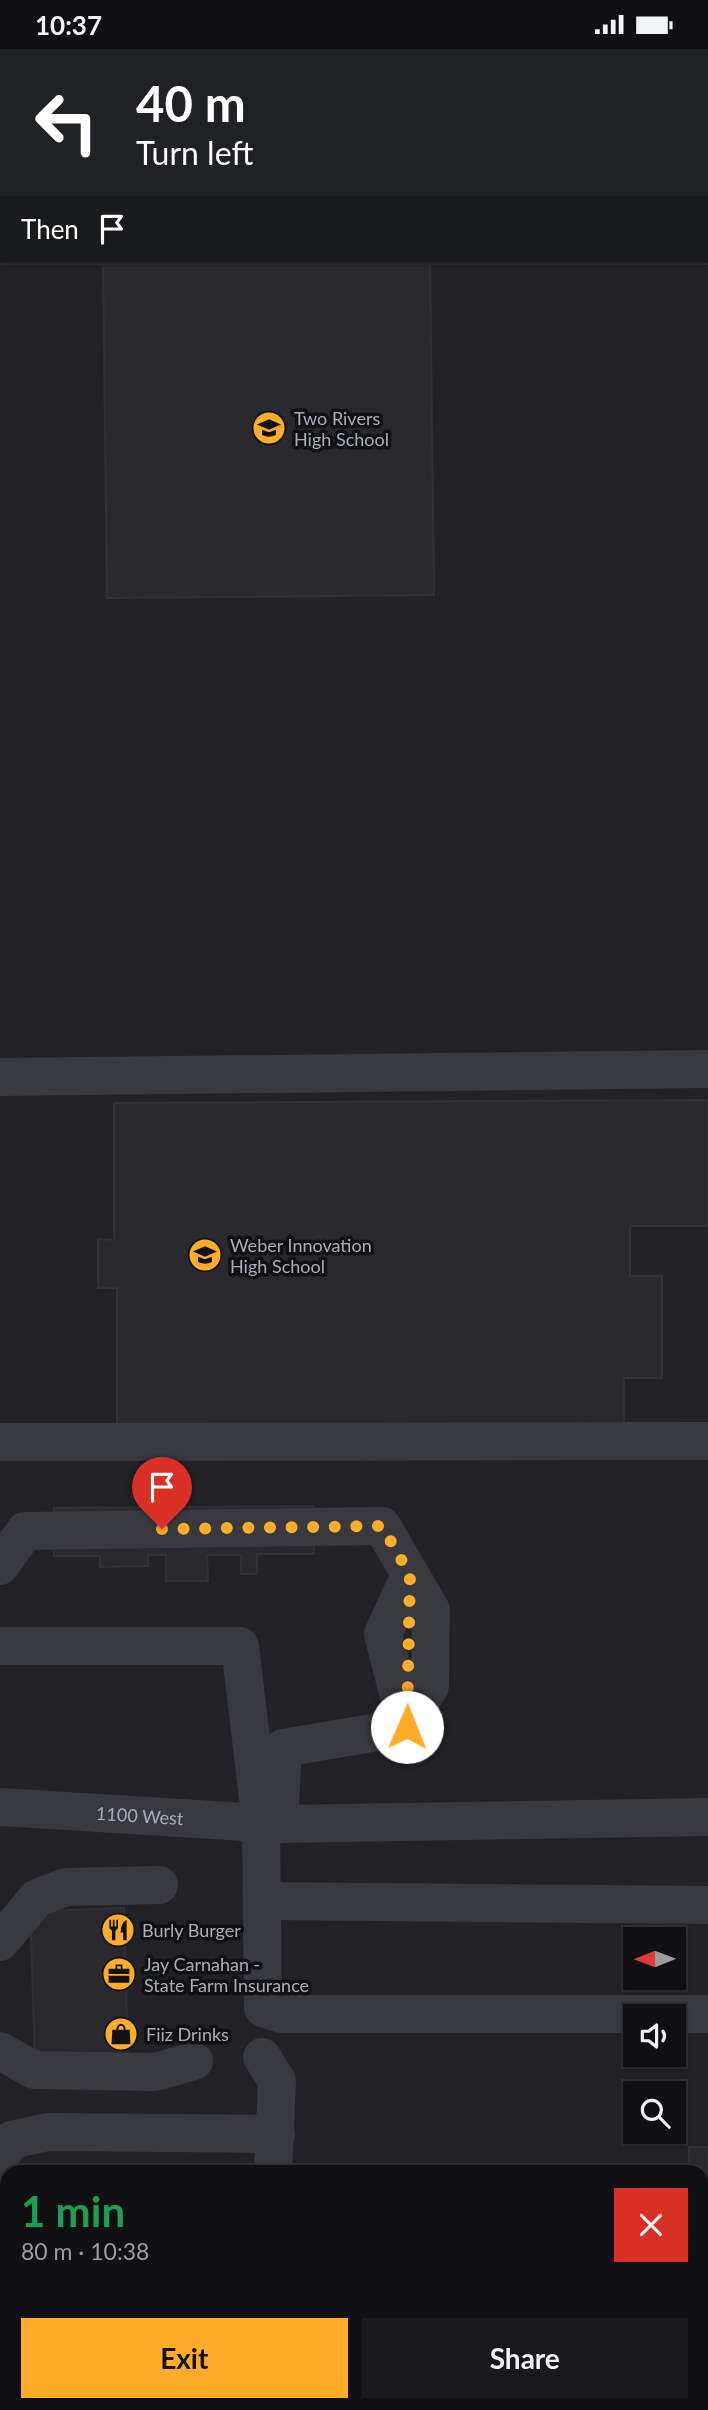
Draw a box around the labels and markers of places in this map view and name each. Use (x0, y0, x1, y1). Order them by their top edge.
place label: Two Rivers High School (294, 407, 389, 450)
school or university icon: Two Rivers High School (250, 409, 288, 447)
place label: Weber Innovation High School (230, 1234, 372, 1277)
school or university icon: Weber Innovation High School (186, 1236, 224, 1274)
pin (132, 1457, 192, 1529)
restaurant icon: Burly Burger (99, 1911, 137, 1949)
place label: Burly Burger (142, 1919, 241, 1941)
place label: Jay Carnahan - State Farm Insurance (144, 1953, 309, 1996)
office icon: Jay Carnahan - State Farm Insurance (100, 1955, 138, 1993)
shop icon: Fiiz Drinks (102, 2015, 140, 2053)
place label: Fiiz Drinks (146, 2023, 229, 2045)

